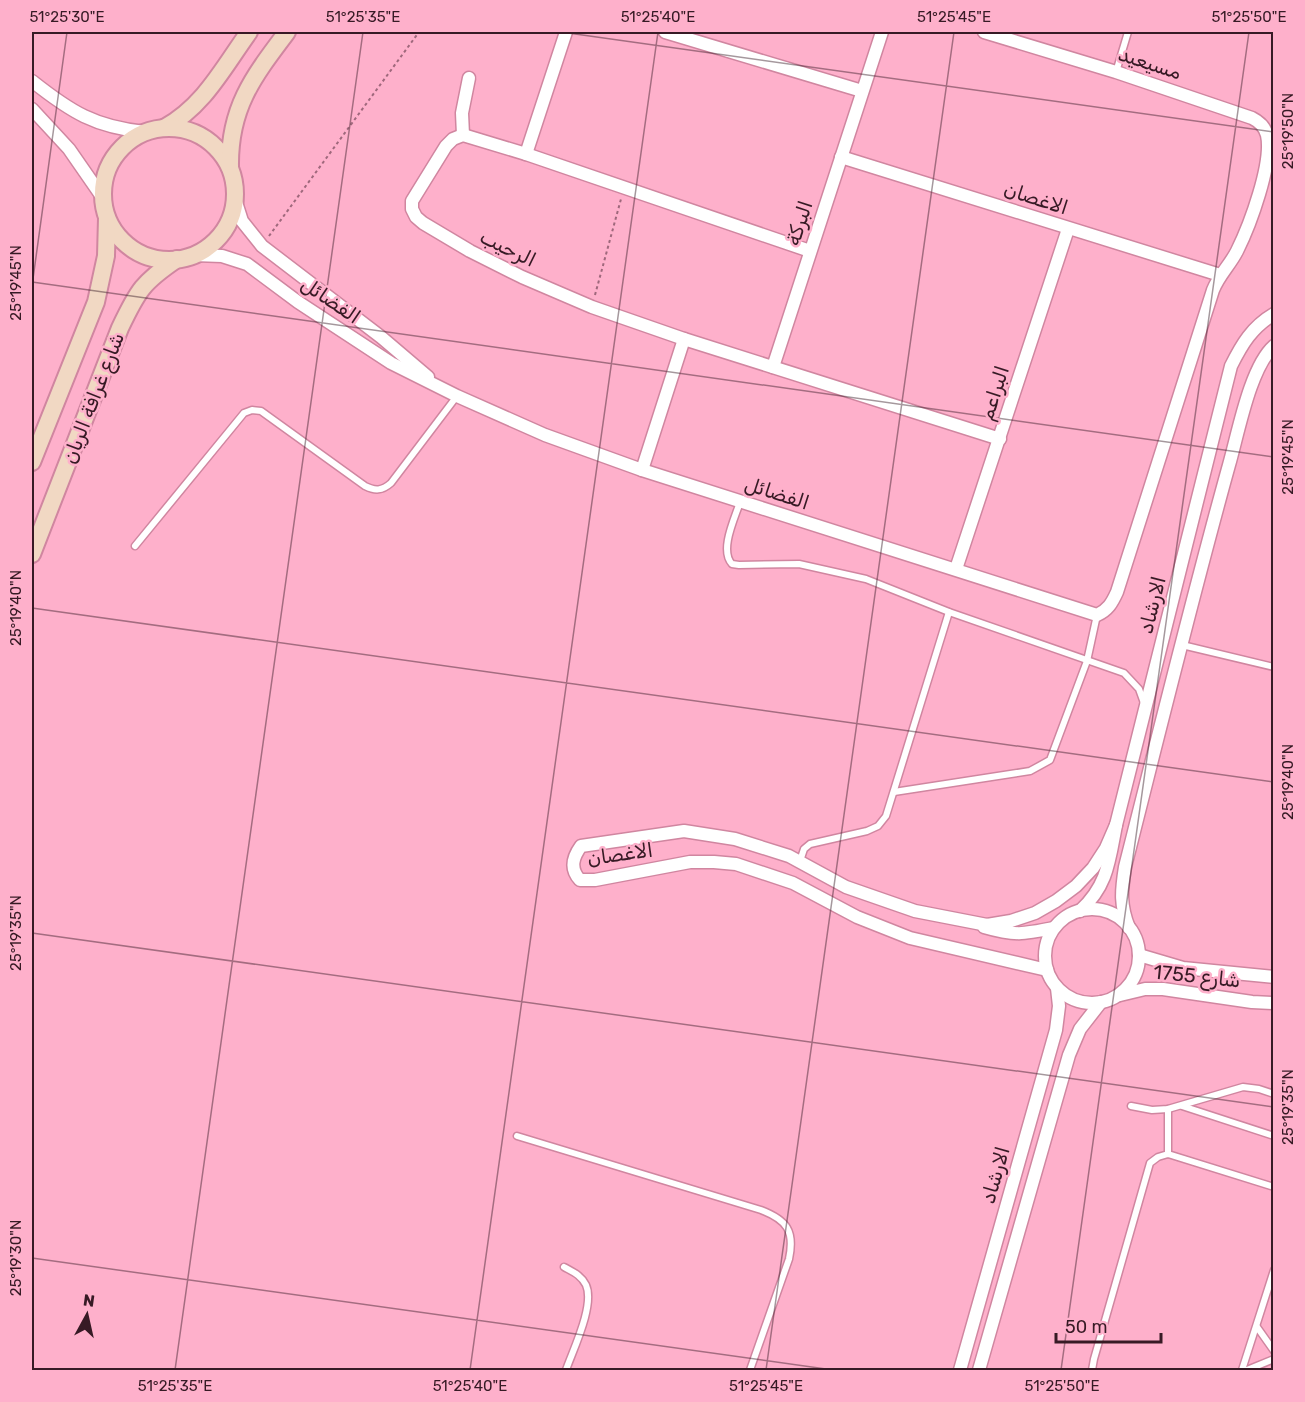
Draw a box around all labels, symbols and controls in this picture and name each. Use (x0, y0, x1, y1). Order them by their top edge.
text: 51°25'30"E (29, 8, 105, 26)
text: 51°25'35"E (326, 8, 400, 26)
text: 51°25'40"E (621, 8, 695, 26)
text: 51°25'45"E (917, 8, 991, 26)
text: 51°25'50"E (1211, 8, 1287, 26)
street label: مسيعيد (1115, 42, 1185, 84)
text: 25°19'50"N (1279, 93, 1297, 169)
street label: الاغصان (1001, 176, 1071, 220)
street label: البركة (781, 198, 817, 248)
street label: الرحيب (476, 224, 540, 272)
text: 25°19'45"N (7, 245, 25, 321)
street label: الفضائل (297, 271, 365, 329)
street label: شارع غرافة الريان (57, 329, 131, 468)
street label: البراعم (974, 363, 1015, 424)
text: 25°19'45"N (1279, 419, 1297, 495)
street label: الفضائل (742, 471, 812, 515)
text: 25°19'40"N (7, 570, 25, 646)
street label: الارشاد (1133, 574, 1171, 636)
text: 25°19'40"N (1279, 744, 1297, 820)
street label: الاغصان (586, 838, 654, 870)
text: 25°19'35"N (7, 895, 25, 971)
street label: شارع 1755 (1152, 959, 1242, 994)
text: 25°19'35"N (1279, 1069, 1297, 1145)
street label: الارشاد (975, 1144, 1015, 1206)
text: 25°19'30"N (7, 1220, 25, 1296)
north arrow (57, 1285, 117, 1345)
text: N (82, 1290, 96, 1311)
scale bar (1056, 1306, 1161, 1344)
text: 50 m (1065, 1316, 1108, 1338)
text: 51°25'35"E (138, 1377, 212, 1395)
text: 51°25'40"E (433, 1377, 507, 1395)
text: 51°25'45"E (729, 1377, 803, 1395)
text: 51°25'50"E (1024, 1377, 1100, 1395)

